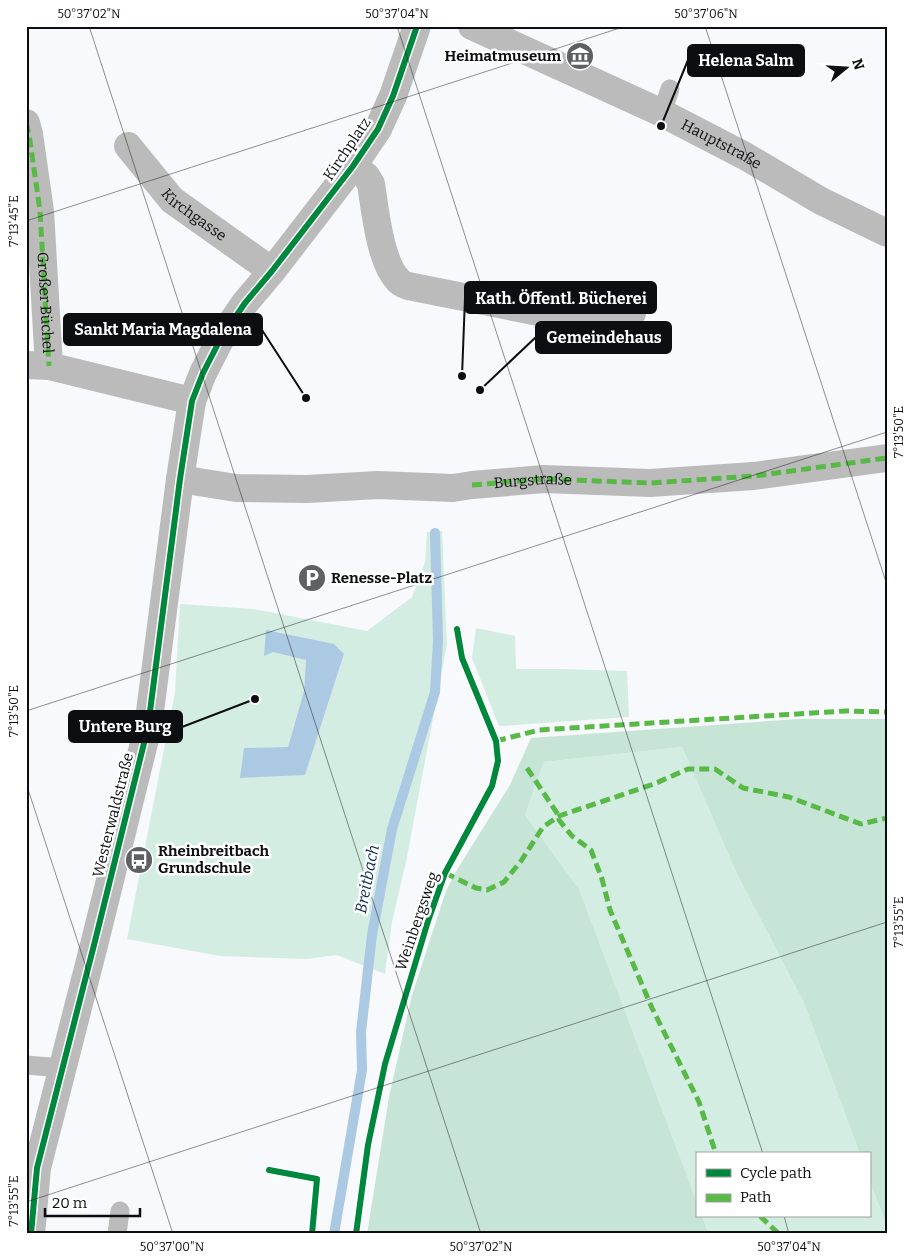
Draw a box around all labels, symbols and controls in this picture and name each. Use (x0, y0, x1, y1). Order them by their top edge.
text: 50°37'02"N (57, 7, 121, 21)
text: 50°37'04"N (365, 7, 429, 21)
text: 50°37'06"N (674, 7, 738, 21)
museum icon: Heimatmuseum (565, 41, 595, 71)
north arrow (820, 42, 870, 92)
callout: Helena Salm (688, 45, 804, 76)
place label: Heimatmuseum (444, 47, 562, 65)
text: Helena Salm (698, 51, 795, 70)
text: N (848, 56, 868, 72)
street label: Kirchplatz (319, 114, 375, 184)
street label: Hauptstraße (678, 116, 765, 173)
street label: Kirchgasse (157, 185, 230, 245)
text: 7°13'45"E (7, 195, 21, 247)
street label: Großer Büchel (33, 251, 57, 354)
callout: Kath. Öffentl. Bücherei (465, 282, 656, 313)
text: Kath. Öffentl. Bücherei (475, 289, 647, 308)
callout: Sankt Maria Magdalena (64, 314, 262, 345)
text: Sankt Maria Magdalena (74, 320, 252, 339)
callout: Gemeindehaus (536, 322, 671, 353)
text: Gemeindehaus (546, 328, 662, 347)
text: 7°13'50"E (892, 406, 906, 458)
street label: Burgstraße (493, 470, 572, 492)
parking icon: Renesse-Platz (297, 563, 327, 593)
place label: Renesse-Platz (331, 569, 433, 587)
text: 7°13'50"E (7, 685, 21, 737)
callout: Untere Burg (69, 711, 182, 742)
text: Untere Burg (79, 717, 171, 736)
street label: Westerwaldstraße (89, 751, 137, 879)
place label: Rheinbreitbach Grundschule (158, 842, 270, 877)
water label: Breitbach (351, 843, 383, 915)
bus stop icon: Rheinbreitbach Grundschule (124, 845, 154, 875)
street label: Weinbergsweg (392, 869, 442, 973)
text: 7°13'55"E (892, 897, 906, 947)
legend (696, 1152, 870, 1218)
text: Cycle path (740, 1164, 812, 1182)
text: 7°13'55"E (7, 1176, 21, 1226)
scale bar (45, 1185, 140, 1217)
text: Path (740, 1188, 772, 1206)
text: 20 m (52, 1194, 88, 1212)
text: 50°37'00"N (140, 1240, 205, 1254)
text: 50°37'02"N (449, 1240, 513, 1254)
text: 50°37'04"N (757, 1240, 821, 1254)

